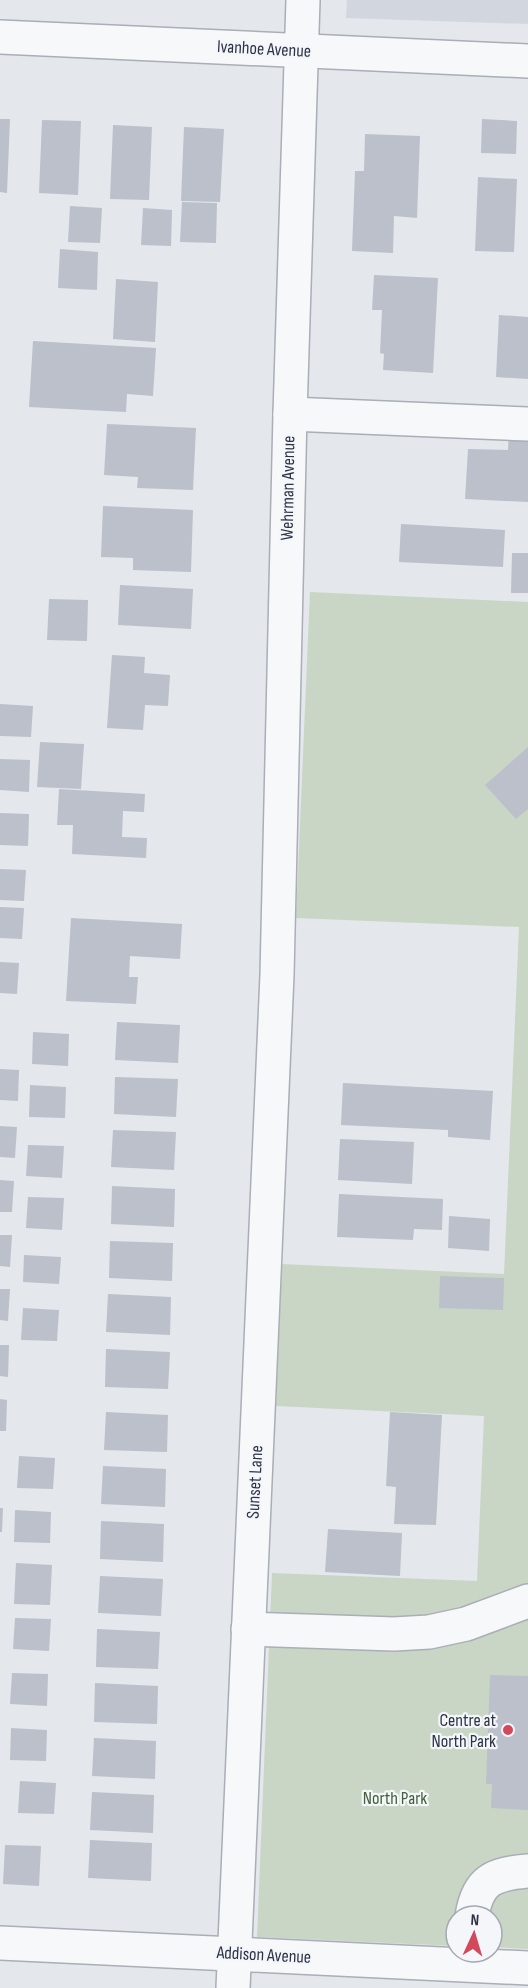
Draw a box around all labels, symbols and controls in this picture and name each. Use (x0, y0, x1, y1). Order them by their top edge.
street label: Ivanhoe Avenue (216, 36, 312, 62)
street label: Wehrman Avenue (277, 436, 299, 540)
street label: Sunset Lane (243, 1445, 267, 1519)
place label: Centre at North Park (432, 1710, 496, 1752)
marker: Centre at North Park (501, 1723, 515, 1737)
park label: North Park (363, 1788, 427, 1809)
north arrow (444, 1904, 504, 1964)
text: N (470, 1911, 480, 1930)
street label: Addison Avenue (215, 1942, 312, 1968)

